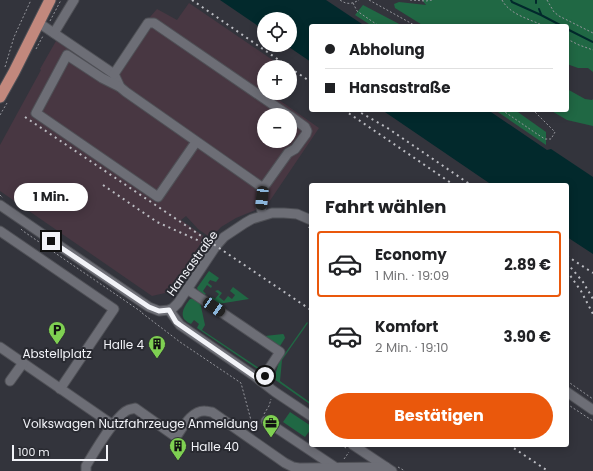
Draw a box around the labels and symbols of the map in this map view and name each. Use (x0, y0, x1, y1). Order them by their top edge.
callout: 1 Min. (14, 183, 88, 211)
car (255, 185, 269, 211)
street label: Hansastraße (162, 227, 222, 299)
route end (42, 232, 60, 250)
car (201, 295, 227, 319)
parking icon: Abstellplatz (47, 320, 67, 345)
building icon: Halle 4 (147, 334, 167, 359)
place label: Halle 4 (103, 336, 144, 353)
place label: Abstellplatz (22, 345, 92, 362)
route start (256, 367, 274, 385)
office icon: Volkswagen Nutzfahrzeuge Anmeldung (261, 413, 281, 438)
place label: Volkswagen Nutzfahrzeuge Anmeldung (23, 415, 258, 432)
building icon: Halle 40 (168, 436, 188, 461)
place label: Halle 40 (191, 438, 239, 455)
scale bar (12, 443, 108, 462)

